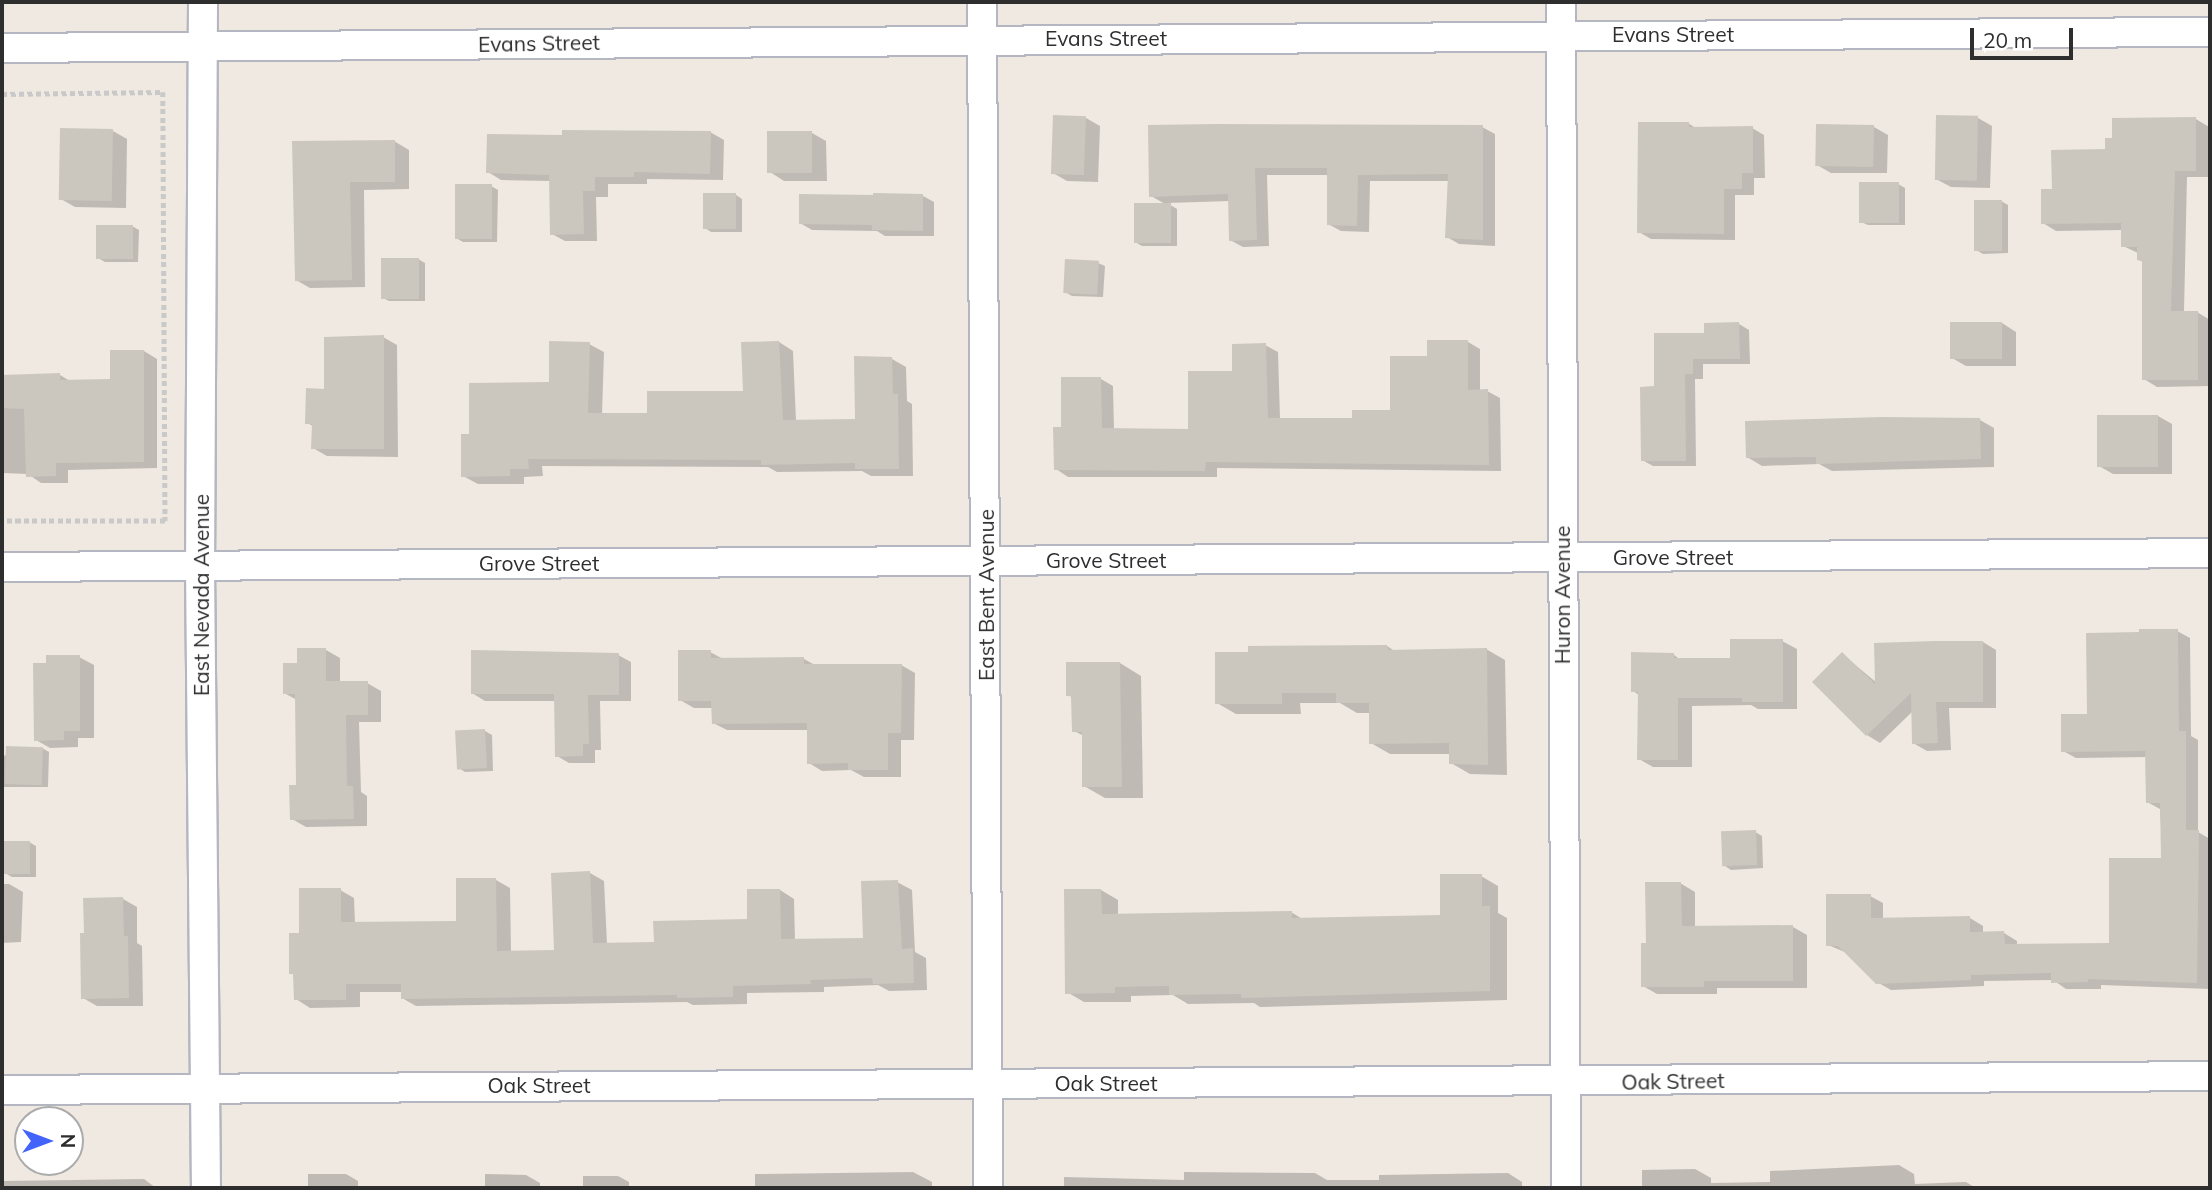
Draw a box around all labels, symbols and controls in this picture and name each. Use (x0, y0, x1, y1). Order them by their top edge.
scale bar (1974, 14, 2077, 58)
street label: Evans Street (1612, 21, 1734, 47)
street label: Evans Street (1045, 25, 1167, 51)
text: 20 m (1983, 27, 2032, 53)
street label: Evans Street (478, 29, 600, 57)
street label: East Nevada Avenue (188, 494, 214, 696)
street label: East Bent Avenue (973, 509, 999, 681)
street label: Huron Avenue (1549, 526, 1575, 664)
street label: Grove Street (1613, 544, 1733, 570)
street label: Grove Street (1046, 547, 1166, 573)
street label: Grove Street (479, 550, 599, 576)
street label: Oak Street (1621, 1068, 1725, 1094)
street label: Oak Street (1054, 1070, 1158, 1096)
street label: Oak Street (487, 1072, 591, 1098)
north arrow (14, 1106, 84, 1176)
text: N (56, 1134, 80, 1148)

